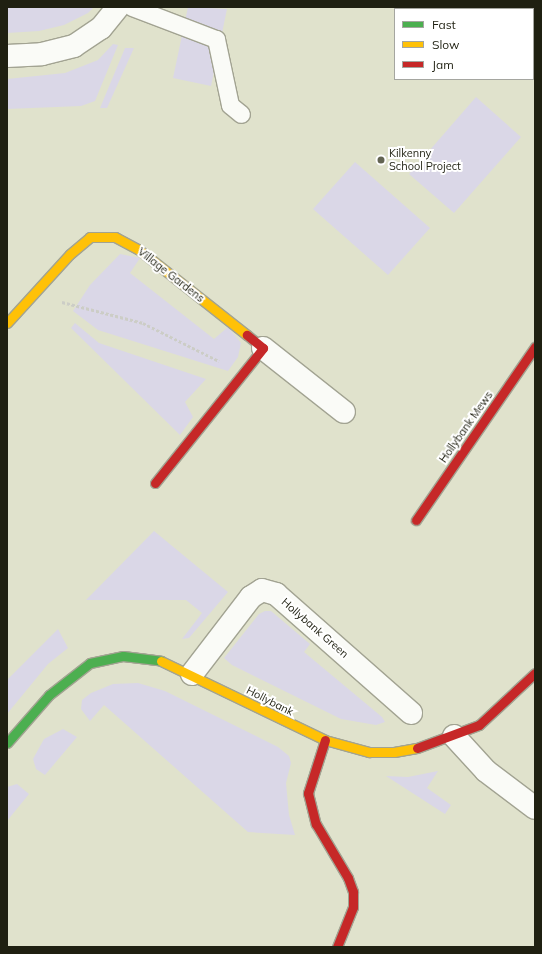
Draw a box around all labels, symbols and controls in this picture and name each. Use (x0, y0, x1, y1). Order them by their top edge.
legend (394, 8, 534, 80)
text: Fast (432, 17, 456, 32)
text: Slow (432, 37, 460, 52)
text: Jam (432, 57, 454, 72)
place label: Kilkenny School Project (389, 147, 461, 173)
marker: Kilkenny School Project (376, 155, 386, 165)
street label: Village Gardens (135, 245, 207, 305)
street label: Hollybank Mews (436, 389, 496, 465)
street label: Hollybank Green (279, 595, 351, 661)
street label: Hollybank (244, 684, 296, 718)

